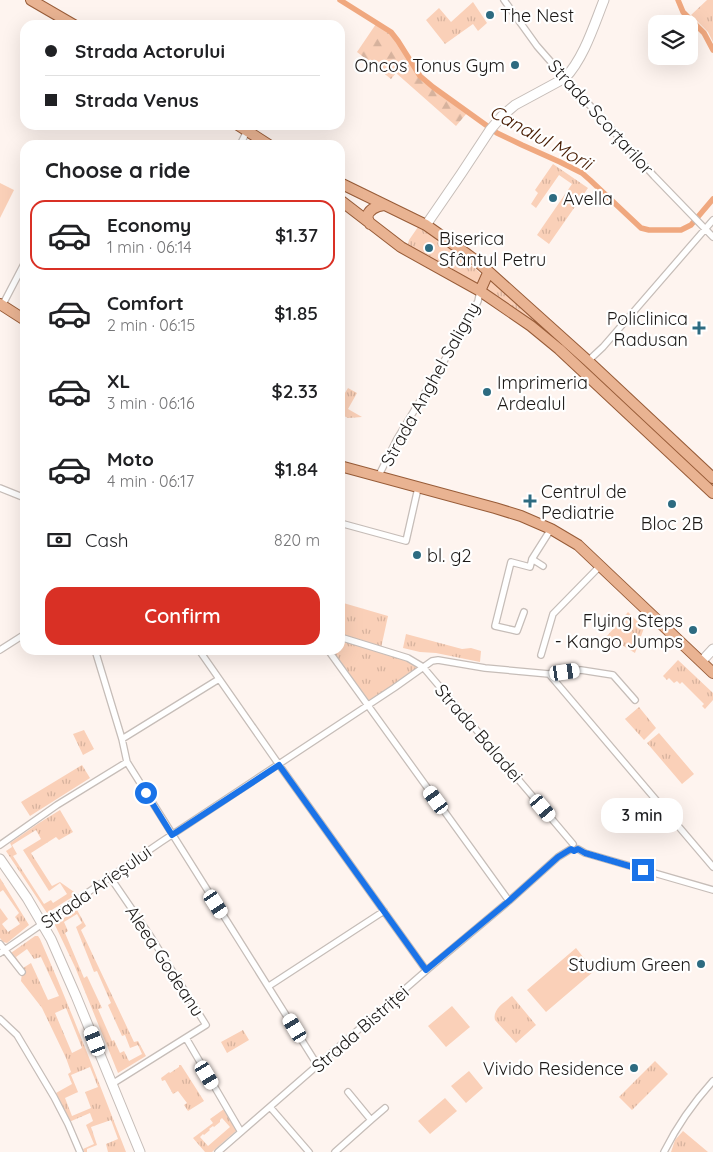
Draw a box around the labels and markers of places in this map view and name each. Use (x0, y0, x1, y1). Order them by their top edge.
place label: The Nest (500, 4, 574, 27)
marker: The Nest (484, 9, 496, 21)
place label: Oncos Tonus Gym (355, 54, 505, 77)
marker: Oncos Tonus Gym (509, 59, 521, 71)
place label: Avella (563, 187, 613, 210)
marker: Avella (547, 192, 559, 204)
place label: Biserica Sfântul Petru (439, 227, 546, 271)
marker: Biserica Sfântul Petru (423, 242, 435, 254)
place label: Policlinica Radusan (607, 307, 688, 351)
marker: Policlinica Radusan (692, 321, 706, 335)
place label: Imprimeria Ardealul (497, 371, 588, 415)
marker: Imprimeria Ardealul (481, 386, 493, 398)
place label: Centrul de Pediatrie (541, 480, 627, 524)
marker: Centrul de Pediatrie (523, 494, 537, 508)
marker: Bloc 2B (666, 498, 678, 510)
place label: Bloc 2B (641, 512, 703, 535)
place label: bl. g2 (427, 544, 471, 567)
marker: bl. g2 (411, 549, 423, 561)
place label: Flying Steps - Kango Jumps (555, 609, 683, 653)
marker: Flying Steps - Kango Jumps (687, 624, 699, 636)
place label: Studium Green (568, 953, 691, 976)
marker: Studium Green (695, 958, 707, 970)
place label: Vivido Residence (483, 1057, 624, 1080)
marker: Vivido Residence (628, 1062, 640, 1074)

